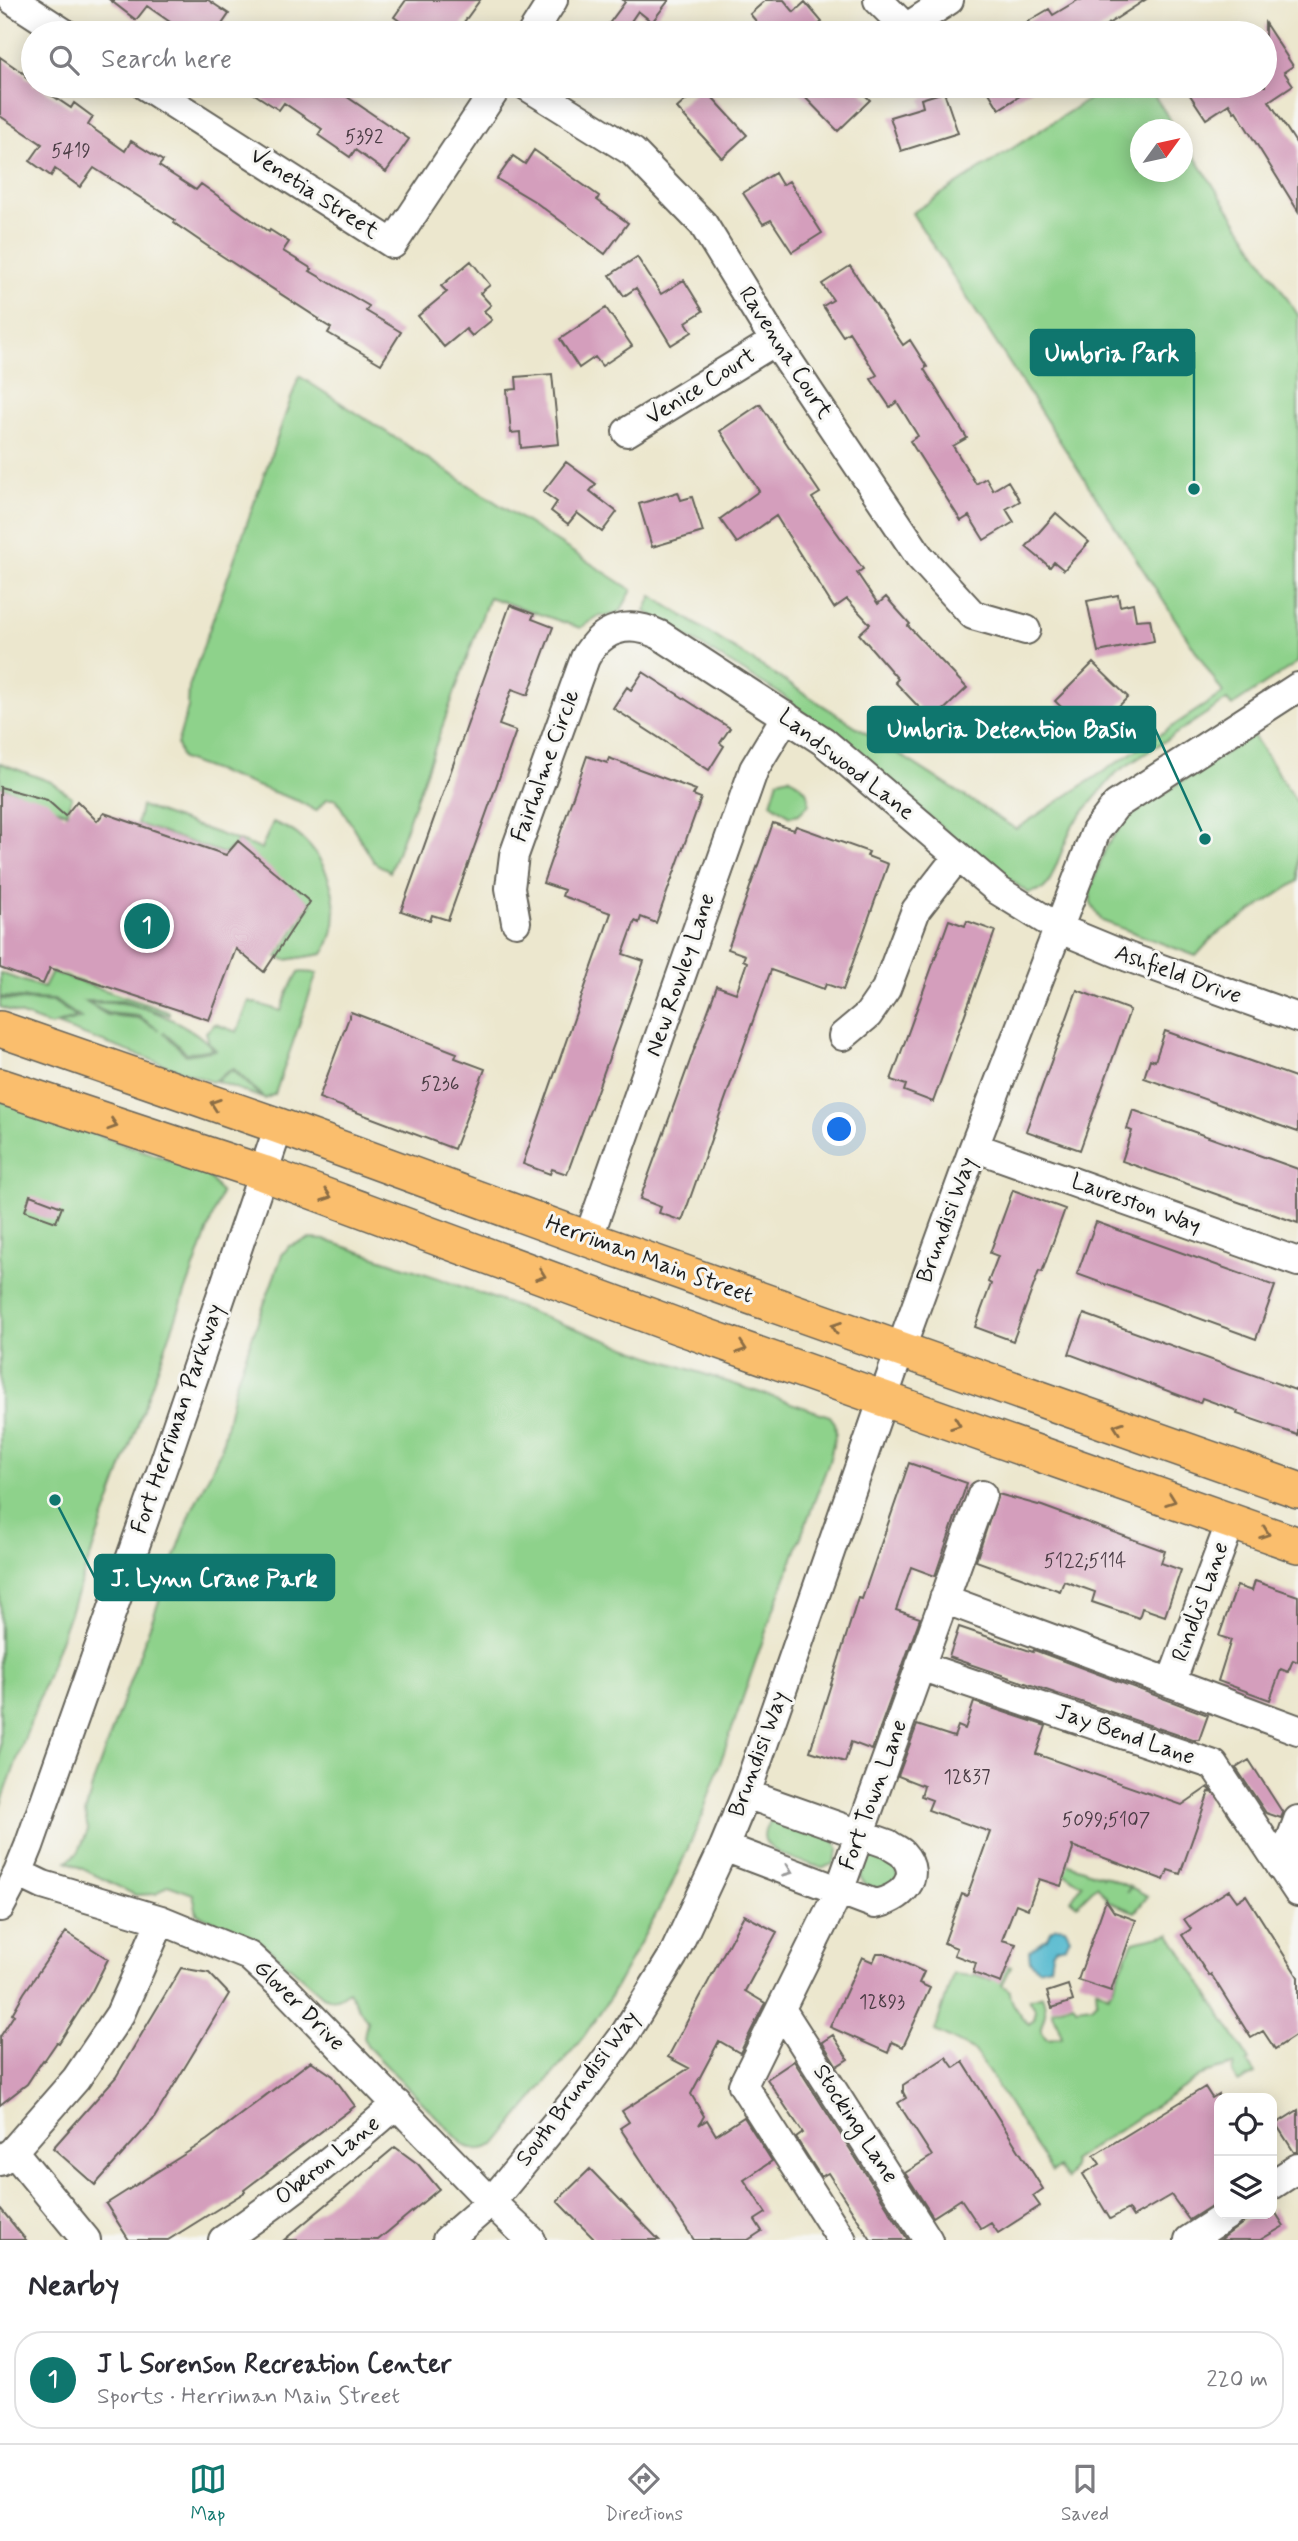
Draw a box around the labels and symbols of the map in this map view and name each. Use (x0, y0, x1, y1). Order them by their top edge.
north arrow (1130, 119, 1193, 182)
house number: 5392 (345, 125, 383, 150)
house number: 5419 (51, 139, 91, 164)
street label: Venetia Street (244, 141, 385, 247)
street label: Ravenna Court (731, 281, 839, 425)
callout: Umbria Park (1031, 330, 1194, 375)
text: Umbria Park (1045, 339, 1179, 370)
street label: Venice Court (640, 341, 762, 433)
street label: Fairholme Circle (505, 685, 588, 846)
street label: Landswood Lane (772, 702, 920, 828)
callout: Umbria Detention Basin (868, 707, 1155, 752)
text: Umbria Detention Basin (887, 715, 1137, 746)
street label: New Rowley Lane (639, 889, 723, 1061)
pin: 1 (124, 900, 170, 952)
street label: Ashfield Drive (1110, 938, 1246, 1012)
house number: 5236 (421, 1072, 459, 1097)
one-way arrow (209, 1098, 221, 1112)
your location (822, 1112, 856, 1146)
one-way arrow (107, 1116, 119, 1131)
street label: Brundisi Way (910, 1153, 984, 1287)
street label: Laureston Way (1067, 1167, 1205, 1241)
one-way arrow (321, 1188, 333, 1202)
street label: Herriman Main Street (541, 1208, 757, 1312)
one-way arrow (534, 1267, 546, 1281)
street label: Fort Herriman Parkway (125, 1300, 231, 1538)
one-way arrow (830, 1321, 842, 1335)
one-way arrow (735, 1340, 747, 1354)
one-way arrow (950, 1416, 962, 1430)
one-way arrow (1113, 1421, 1125, 1435)
one-way arrow (1164, 1492, 1176, 1506)
one-way arrow (1258, 1525, 1270, 1539)
street label: Rindlis Lane (1165, 1538, 1237, 1666)
house number: 5122;5114 (1044, 1549, 1126, 1574)
callout: J. Lynn Crane Park (95, 1555, 334, 1600)
text: J. Lynn Crane Park (110, 1564, 318, 1595)
street label: Brundisi Way (722, 1687, 796, 1821)
street label: Jay Bend Lane (1051, 1697, 1199, 1773)
street label: Fort Town Lane (833, 1716, 915, 1874)
house number: 12837 (944, 1765, 990, 1790)
house number: 5099;5107 (1062, 1808, 1150, 1833)
one-way arrow (782, 1862, 794, 1876)
street label: Glover Drive (247, 1954, 351, 2058)
house number: 12893 (859, 1990, 905, 2015)
street label: South Brundisi Way (510, 2005, 646, 2173)
street label: Stocking Lane (804, 2059, 905, 2190)
street label: Oberon Lane (269, 2110, 387, 2212)

